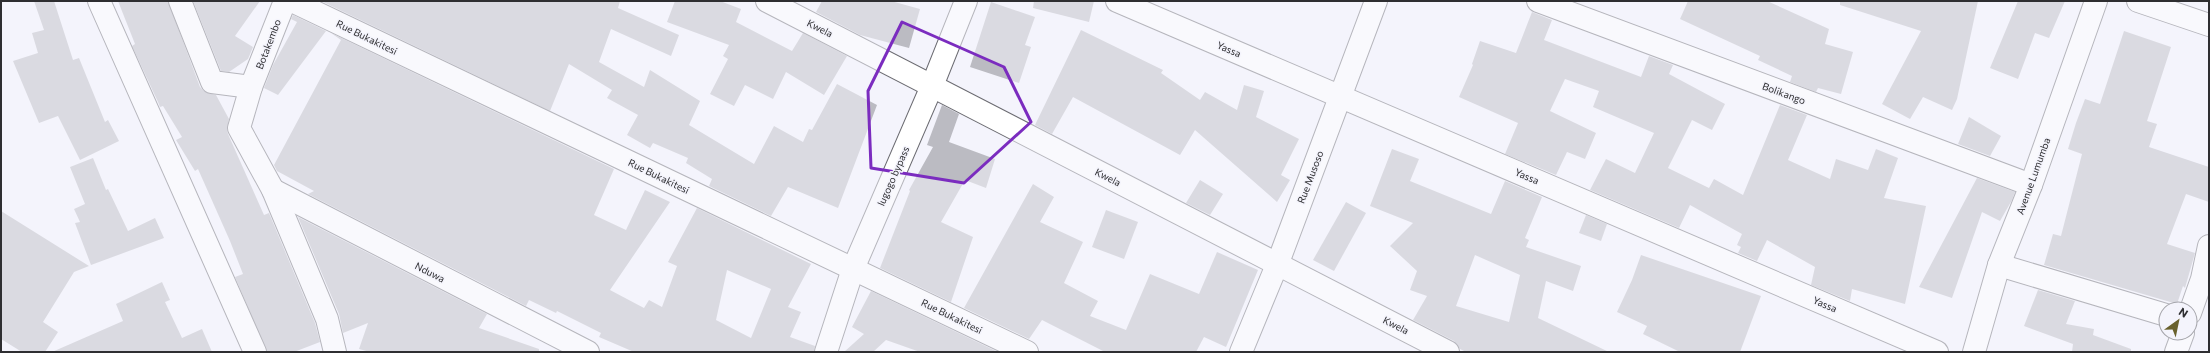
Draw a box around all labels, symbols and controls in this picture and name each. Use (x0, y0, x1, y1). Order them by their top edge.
street label: Kwela (805, 16, 835, 40)
street label: Botakembo (253, 17, 283, 71)
street label: Rue Bukakitesi (334, 17, 400, 57)
street label: Yassa (1215, 39, 1243, 59)
street label: Bolikango (1761, 80, 1807, 106)
street label: Avenue Lumumba (2014, 136, 2052, 216)
street label: lugogo bypass (875, 144, 912, 208)
street label: Rue Musoso (1294, 149, 1326, 205)
street label: Rue Bukakitesi (626, 156, 692, 196)
street label: Kwela (1093, 165, 1123, 189)
street label: Yassa (1513, 166, 1541, 186)
street label: Nduwa (413, 259, 447, 285)
street label: Yassa (1811, 294, 1839, 314)
street label: Rue Bukakitesi (919, 296, 985, 336)
north arrow (2158, 301, 2198, 341)
text: N (2177, 304, 2191, 320)
street label: Kwela (1381, 313, 1411, 337)

